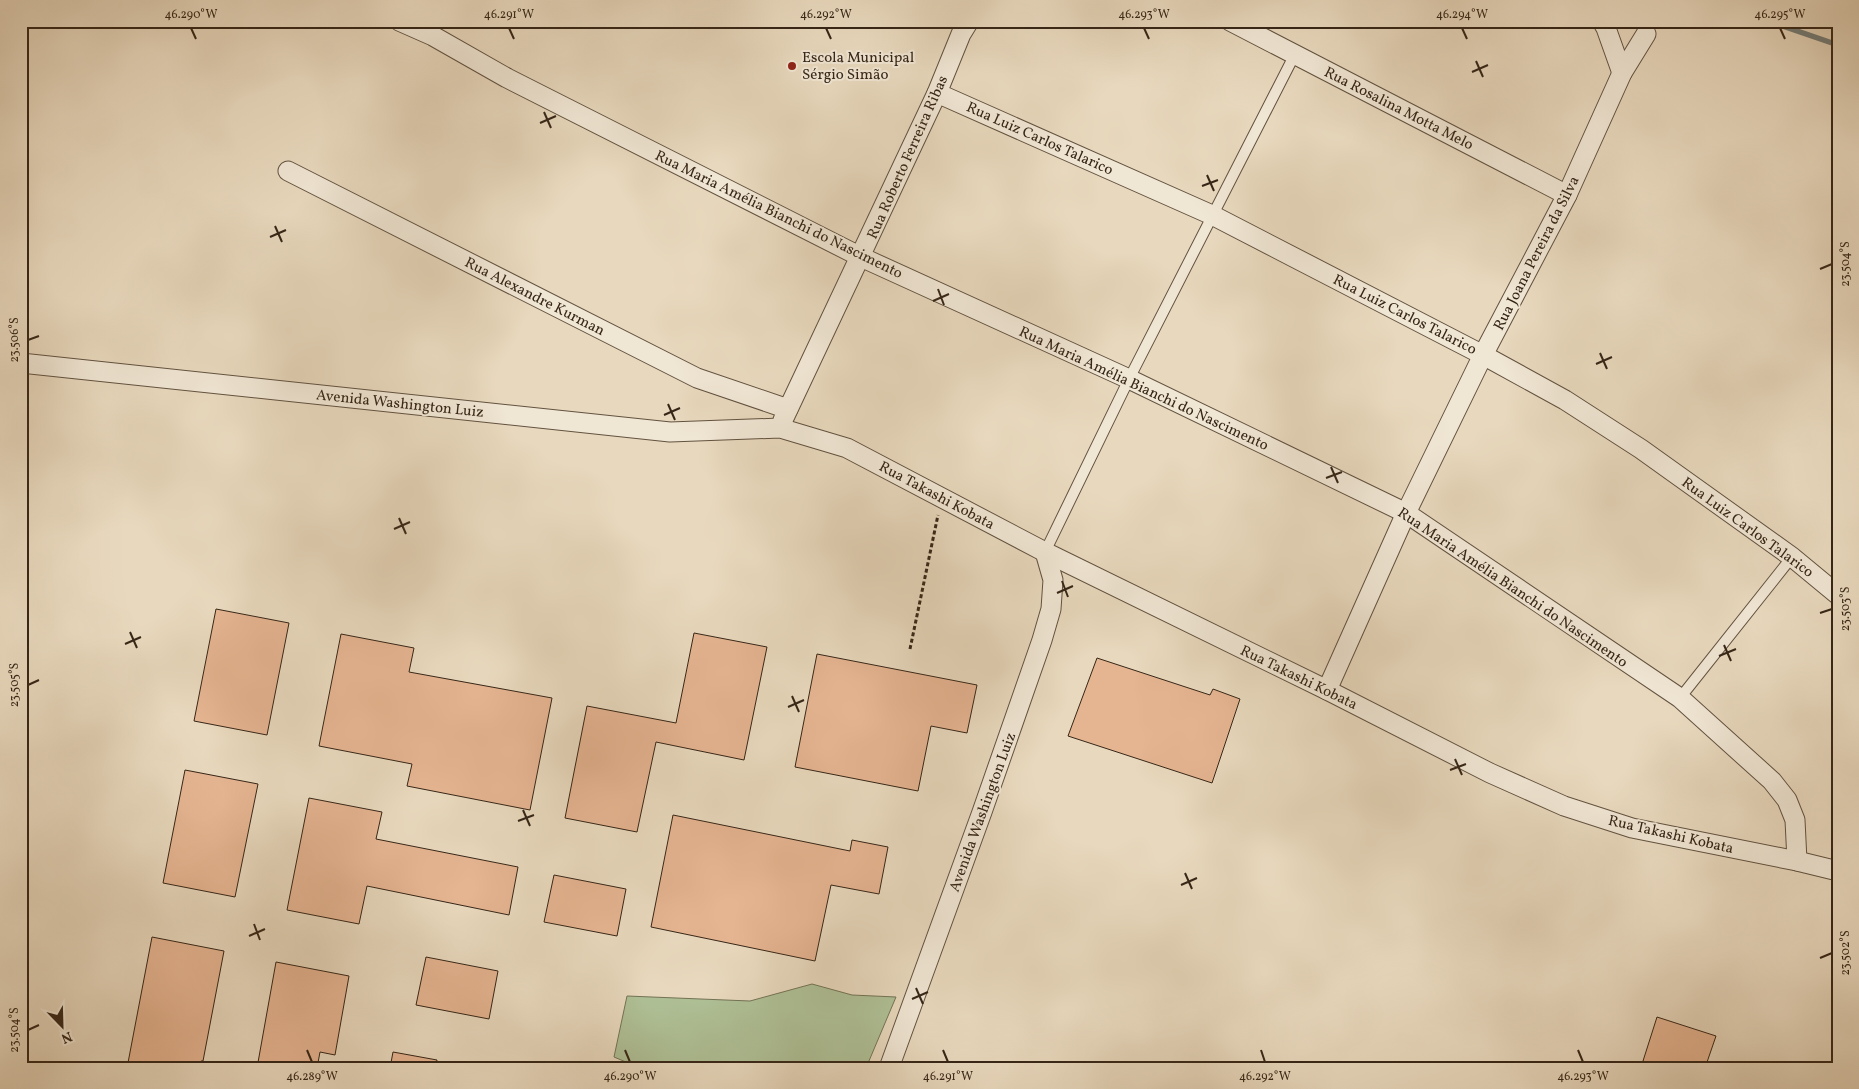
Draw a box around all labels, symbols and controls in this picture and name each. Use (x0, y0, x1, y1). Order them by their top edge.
text: 46.290°W (165, 7, 217, 23)
text: 46.291°W (484, 7, 534, 23)
text: 46.292°W (800, 7, 852, 23)
text: 46.293°W (1118, 7, 1170, 23)
text: 46.294°W (1436, 7, 1488, 23)
text: 46.295°W (1754, 7, 1806, 23)
place label: Escola Municipal Sérgio Simão (802, 48, 914, 86)
marker: Escola Municipal Sérgio Simão (786, 60, 798, 72)
street label: Rua Rosalina Motta Melo (1320, 62, 1477, 156)
street label: Rua Roberto Ferreira Ribas (863, 72, 954, 243)
street label: Rua Luiz Carlos Talarico (963, 97, 1116, 181)
street label: Rua Maria Amélia Bianchi do Nascimento (651, 146, 906, 285)
street label: Rua Joana Pereira da Silva (1489, 173, 1585, 335)
text: 23.504°S (1838, 241, 1854, 287)
street label: Rua Alexandre Kurman (460, 253, 608, 342)
street label: Rua Luiz Carlos Talarico (1329, 270, 1480, 361)
text: 23.506°S (7, 317, 23, 363)
street label: Rua Maria Amélia Bianchi do Nascimento (1015, 322, 1272, 457)
street label: Avenida Washington Luiz (315, 385, 485, 424)
street label: Rua Takashi Kobata (875, 457, 998, 536)
street label: Rua Luiz Carlos Talarico (1677, 473, 1818, 583)
street label: Rua Maria Amélia Bianchi do Nascimento (1393, 503, 1631, 673)
text: 23.503°S (1838, 587, 1854, 631)
street label: Rua Takashi Kobata (1236, 641, 1361, 716)
text: 23.505°S (7, 663, 23, 707)
street label: Avenida Washington Luiz (945, 730, 1022, 895)
street label: Rua Takashi Kobata (1606, 811, 1735, 860)
text: 23.502°S (1838, 930, 1854, 976)
north arrow (38, 1002, 88, 1052)
text: 23.504°S (7, 1007, 23, 1053)
text: N (58, 1026, 75, 1047)
text: 46.289°W (286, 1069, 338, 1085)
text: 46.290°W (604, 1069, 656, 1085)
text: 46.291°W (923, 1069, 973, 1085)
text: 46.292°W (1239, 1069, 1291, 1085)
text: 46.293°W (1557, 1069, 1609, 1085)

